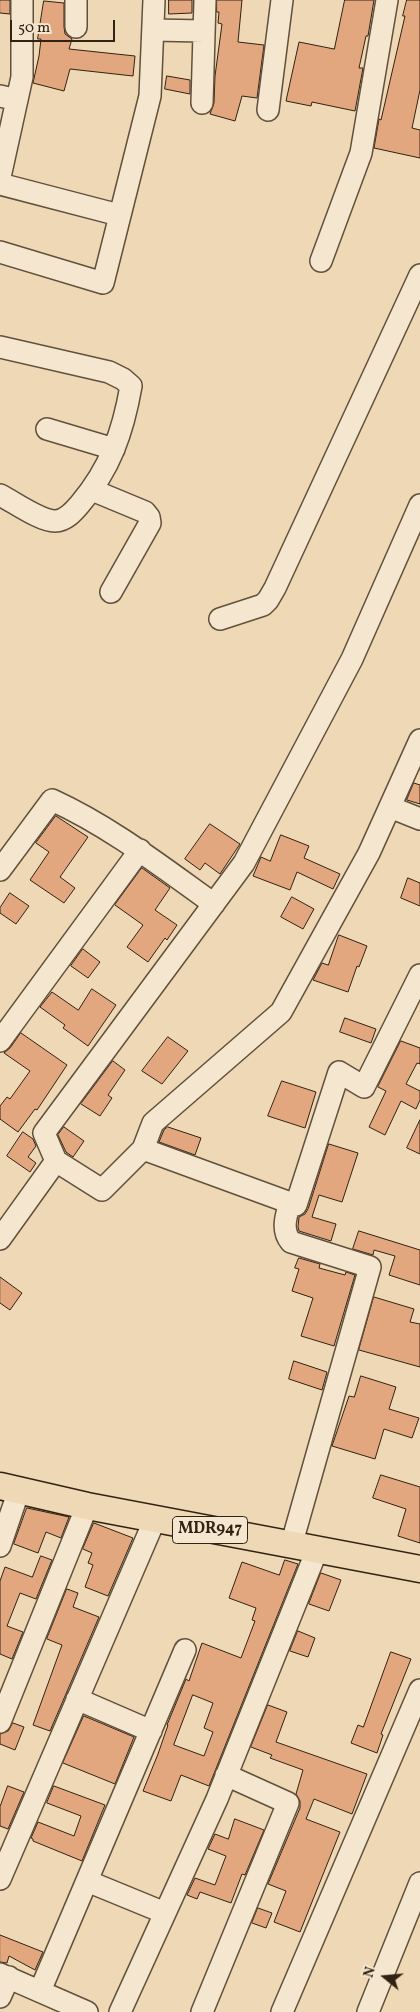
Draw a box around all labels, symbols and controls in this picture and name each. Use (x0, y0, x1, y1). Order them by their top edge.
scale bar (12, 10, 118, 42)
text: 50 m (18, 18, 50, 39)
road number: MDR947 (172, 1516, 248, 1544)
north arrow (360, 1952, 410, 2002)
text: N (360, 1965, 381, 1980)

